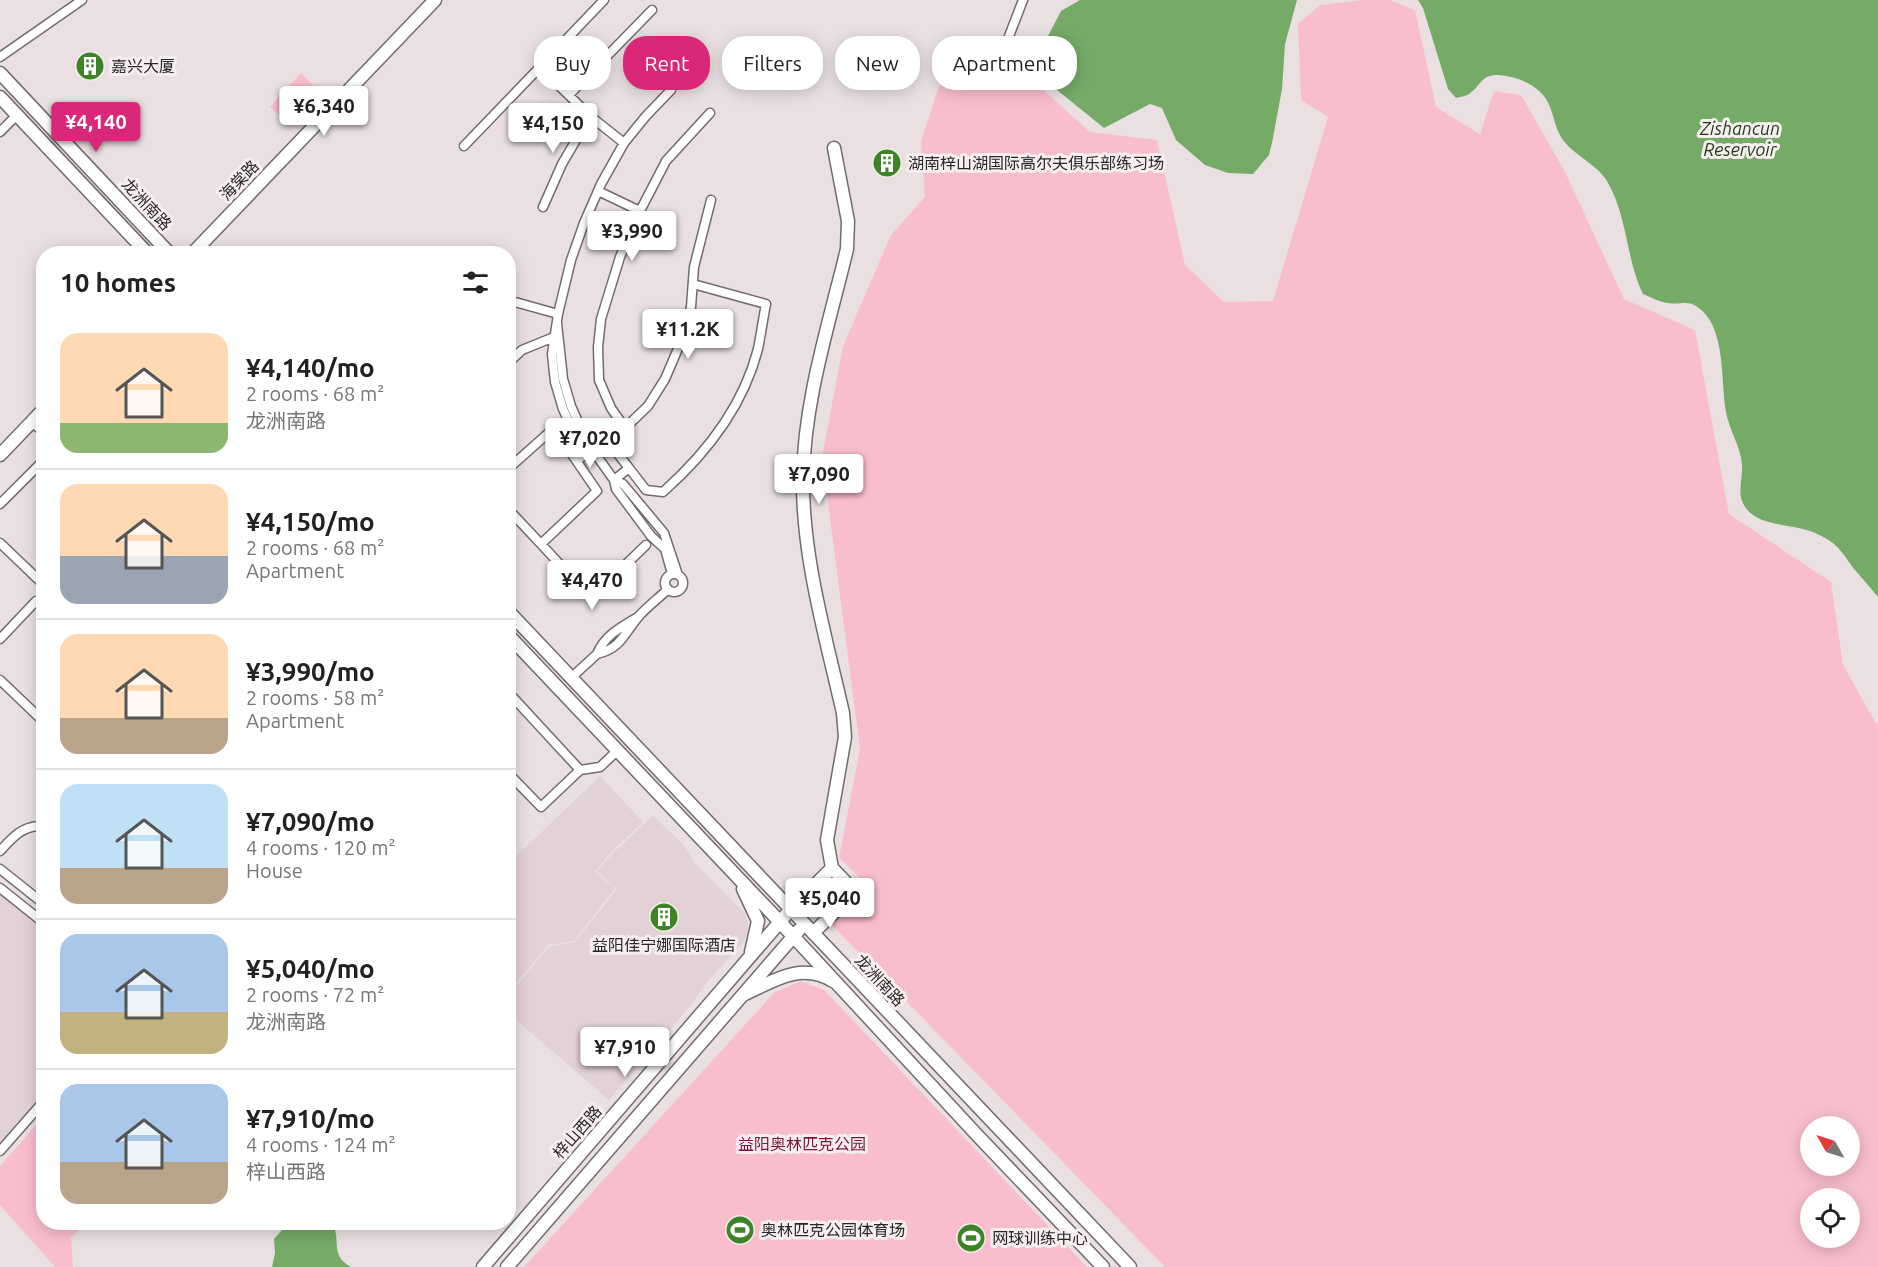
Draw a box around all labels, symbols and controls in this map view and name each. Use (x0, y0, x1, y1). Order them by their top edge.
chip: Buy (534, 36, 611, 90)
chip: Rent (623, 36, 710, 90)
chip: Filters (722, 36, 823, 90)
chip: New (835, 36, 920, 90)
chip: Apartment (932, 36, 1077, 90)
building icon: 嘉兴大厦 (74, 50, 106, 82)
place label: 嘉兴大厦 (111, 57, 175, 75)
pin: ¥6,340 (275, 86, 373, 137)
text: ¥6,340 (293, 94, 355, 117)
pin: ¥4,140 (47, 102, 145, 153)
pin: ¥4,150 (504, 103, 602, 154)
text: ¥4,140 (65, 110, 127, 133)
text: ¥4,150 (522, 111, 584, 134)
water label: Zishancun Reservoir (1699, 118, 1780, 159)
building icon: 湖南梓山湖国际高尔夫俱乐部练习场 (871, 147, 903, 179)
place label: 湖南梓山湖国际高尔夫俱乐部练习场 (908, 154, 1164, 172)
street label: 海棠路 (216, 156, 262, 204)
street label: 龙洲南路 (119, 174, 175, 234)
pin: ¥3,990 (583, 211, 681, 262)
text: ¥3,990 (601, 219, 663, 242)
icon: filters (459, 266, 492, 299)
text: 10 homes (60, 268, 176, 297)
pin: ¥11.2K (639, 309, 737, 360)
text: ¥11.2K (656, 317, 720, 340)
text: ¥4,140/mo (246, 353, 375, 382)
icon: home (108, 357, 180, 429)
text: 2 rooms · 68 m² (246, 382, 384, 405)
text: 龙洲南路 (246, 409, 326, 432)
pin: ¥7,020 (541, 418, 639, 469)
text: ¥7,020 (559, 426, 621, 449)
pin: ¥7,090 (770, 454, 868, 505)
text: ¥7,090 (788, 462, 850, 485)
text: ¥4,150/mo (246, 507, 375, 536)
icon: home (108, 508, 180, 580)
text: 2 rooms · 68 m² (246, 536, 384, 559)
text: Apartment (246, 559, 344, 582)
pin: ¥4,470 (543, 560, 641, 611)
text: ¥4,470 (561, 568, 623, 591)
text: ¥3,990/mo (246, 657, 375, 686)
icon: home (108, 658, 180, 730)
text: 2 rooms · 58 m² (246, 686, 384, 709)
text: Apartment (246, 709, 344, 732)
text: ¥7,090/mo (246, 807, 375, 836)
icon: home (108, 808, 180, 880)
text: 4 rooms · 120 m² (246, 836, 396, 859)
text: House (246, 859, 303, 882)
pin: ¥5,040 (781, 878, 879, 929)
text: ¥5,040 (799, 886, 861, 909)
building icon: 益阳佳宁娜国际酒店 (648, 901, 680, 933)
place label: 益阳佳宁娜国际酒店 (592, 936, 736, 954)
street label: 龙洲南路 (852, 950, 908, 1010)
text: ¥5,040/mo (246, 954, 375, 983)
icon: home (108, 958, 180, 1030)
text: 2 rooms · 72 m² (246, 983, 384, 1006)
text: 龙洲南路 (246, 1010, 326, 1033)
pin: ¥7,910 (576, 1027, 674, 1078)
text: ¥7,910 (594, 1035, 656, 1058)
street label: 梓山西路 (549, 1102, 605, 1162)
text: ¥7,910/mo (246, 1104, 375, 1133)
icon: home (108, 1108, 180, 1180)
north arrow (1800, 1116, 1860, 1176)
map controls (1800, 1116, 1860, 1248)
text: 4 rooms · 124 m² (246, 1133, 396, 1156)
park label: 益阳奥林匹克公园 (738, 1135, 866, 1153)
text: 梓山西路 (246, 1160, 326, 1183)
button: locate (1800, 1188, 1860, 1248)
sports icon: 奥林匹克公园体育场 (724, 1214, 756, 1246)
place label: 奥林匹克公园体育场 (761, 1221, 905, 1239)
sports icon: 网球训练中心 (955, 1222, 987, 1254)
place label: 网球训练中心 (992, 1229, 1088, 1247)

